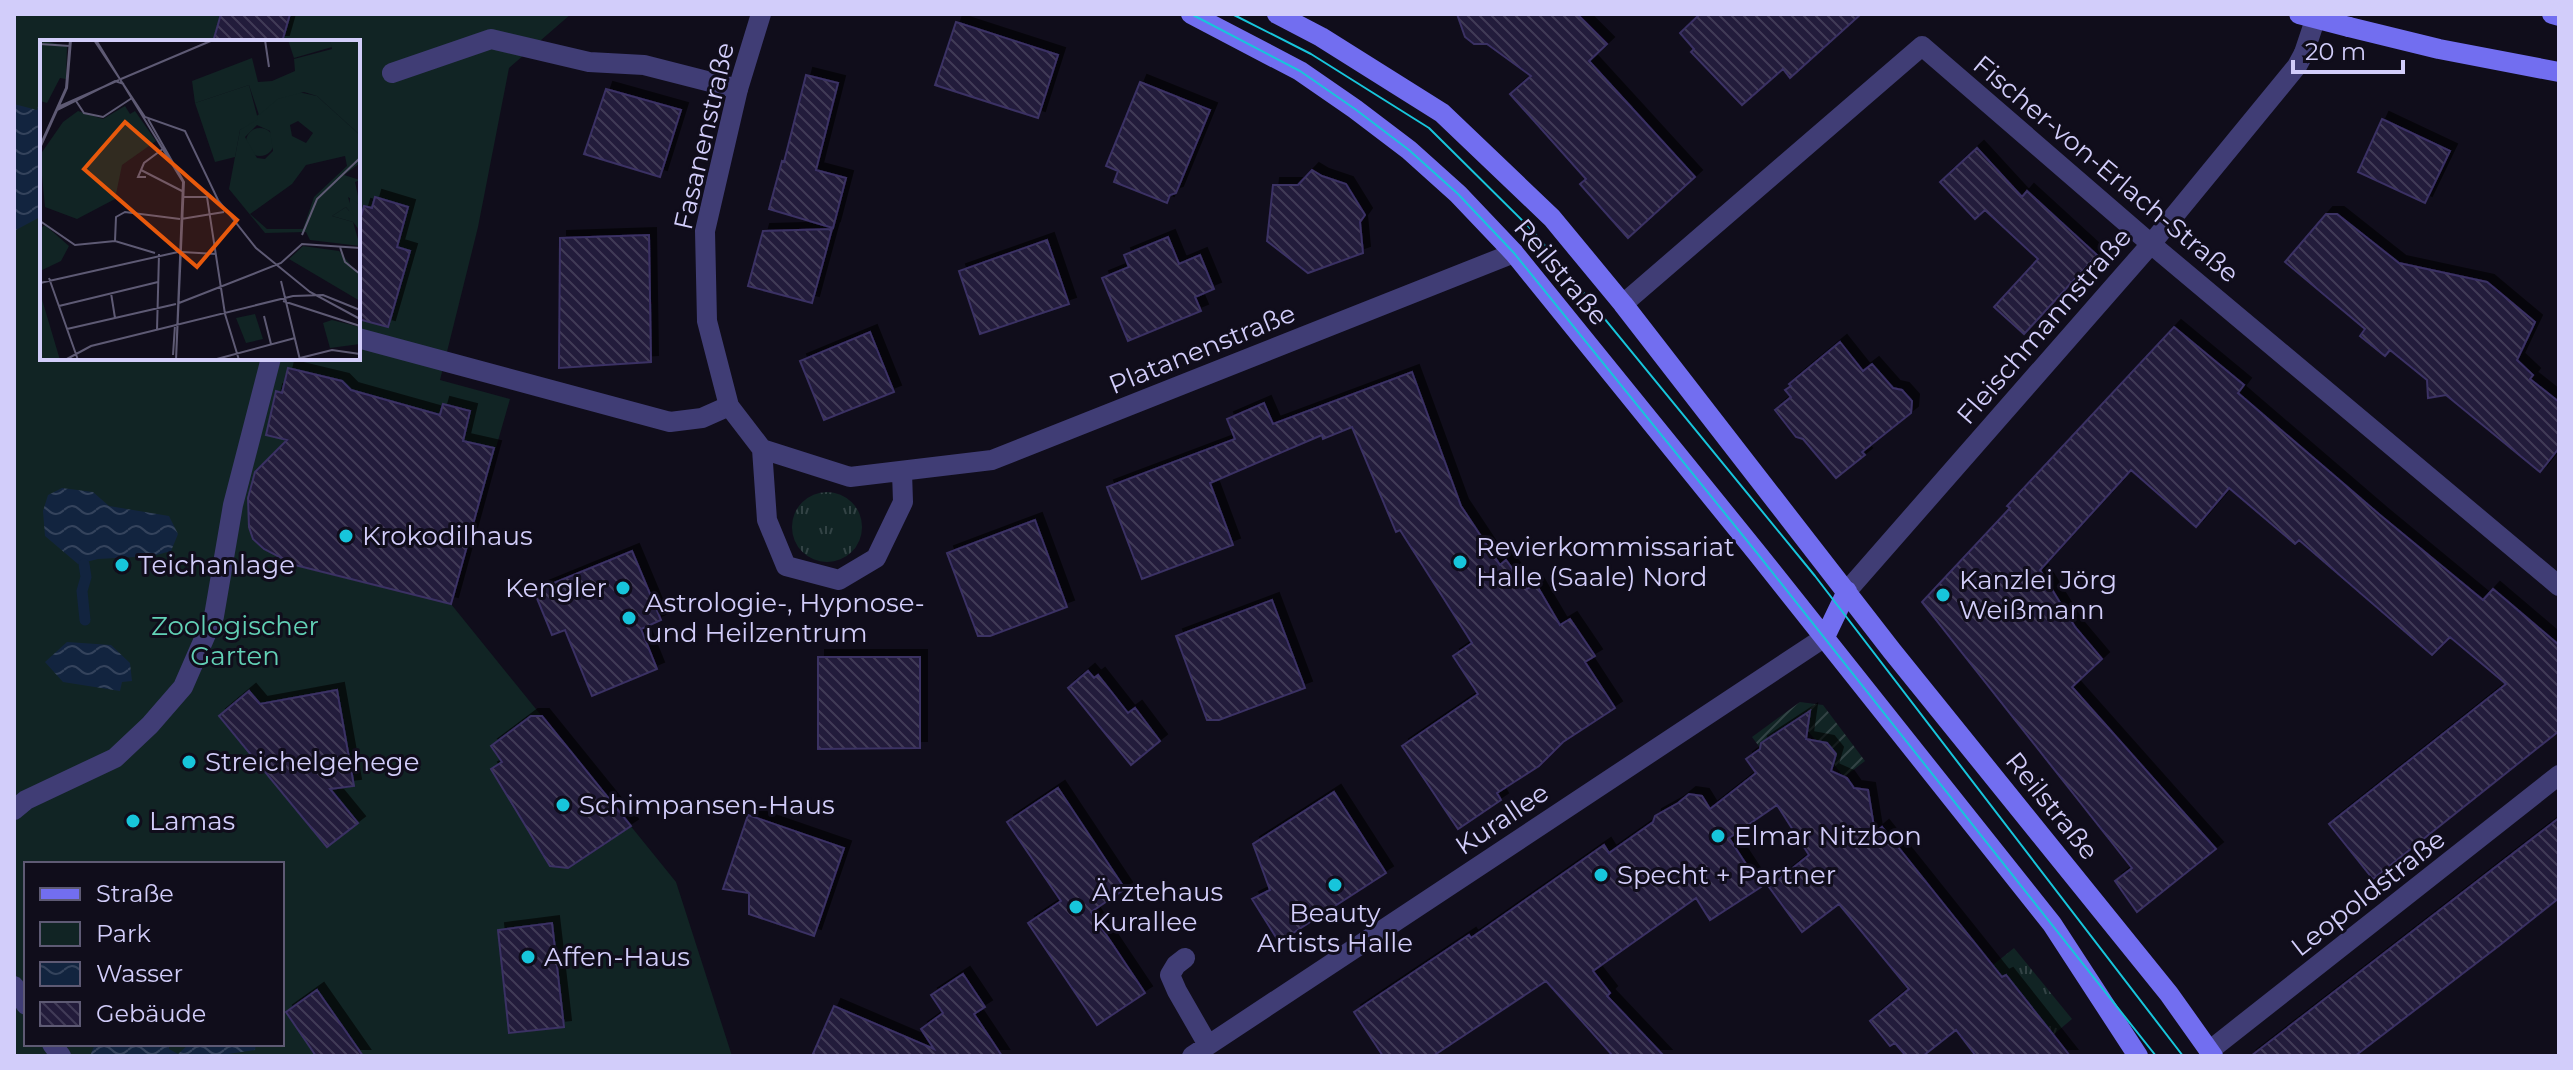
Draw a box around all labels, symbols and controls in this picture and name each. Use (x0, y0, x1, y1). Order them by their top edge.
scale bar (2293, 24, 2403, 74)
text: 20 m (2305, 37, 2366, 66)
street label: Fasanenstraße (667, 39, 741, 233)
inset map (40, 40, 360, 360)
street label: Fischer-von-Erlach-Straße (1967, 48, 2245, 290)
street label: Reilstraße (1507, 212, 1615, 332)
street label: Fleischmannstraße (1950, 221, 2138, 431)
street label: Platanenstraße (1104, 297, 1300, 401)
place label: Krokodilhaus (362, 520, 533, 552)
marker: Krokodilhaus (337, 527, 355, 545)
place label: Revierkommissariat Halle (Saale) Nord (1476, 531, 1735, 593)
place label: Teichanlage (138, 549, 295, 581)
marker: Revierkommissariat Halle (Saale) Nord (1451, 553, 1469, 571)
marker: Teichanlage (113, 556, 131, 574)
place label: Kanzlei Jörg Weißmann (1959, 564, 2117, 626)
place label: Kengler (505, 572, 607, 604)
marker: Kengler (614, 579, 632, 597)
marker: Kanzlei Jörg Weißmann (1934, 586, 1952, 604)
place label: Astrologie-, Hypnose- und Heilzentrum (645, 587, 925, 649)
marker: Astrologie-, Hypnose- und Heilzentrum (620, 609, 638, 627)
park label: Zoologischer Garten (151, 610, 319, 672)
place label: Streichelgehege (205, 746, 419, 778)
street label: Reilstraße (1999, 746, 2105, 866)
marker: Streichelgehege (180, 753, 198, 771)
street label: Kurallee (1449, 776, 1555, 862)
place label: Schimpansen-Haus (579, 789, 835, 821)
marker: Schimpansen-Haus (554, 796, 572, 814)
place label: Lamas (149, 805, 235, 837)
marker: Lamas (124, 812, 142, 830)
place label: Elmar Nitzbon (1734, 820, 1922, 852)
street label: Leopoldstraße (2285, 823, 2451, 963)
marker: Elmar Nitzbon (1709, 827, 1727, 845)
place label: Specht + Partner (1617, 859, 1836, 891)
legend (24, 862, 284, 1046)
marker: Specht + Partner (1592, 866, 1610, 884)
place label: Ärztehaus Kurallee (1092, 876, 1223, 938)
marker: Beauty Artists Halle (1326, 876, 1344, 894)
text: Straße (96, 879, 174, 908)
place label: Beauty Artists Halle (1257, 897, 1413, 959)
marker: Ärztehaus Kurallee (1067, 898, 1085, 916)
text: Park (96, 919, 151, 948)
place label: Affen-Haus (544, 941, 690, 973)
marker: Affen-Haus (519, 948, 537, 966)
text: Wasser (96, 959, 183, 988)
text: Gebäude (96, 999, 206, 1028)

